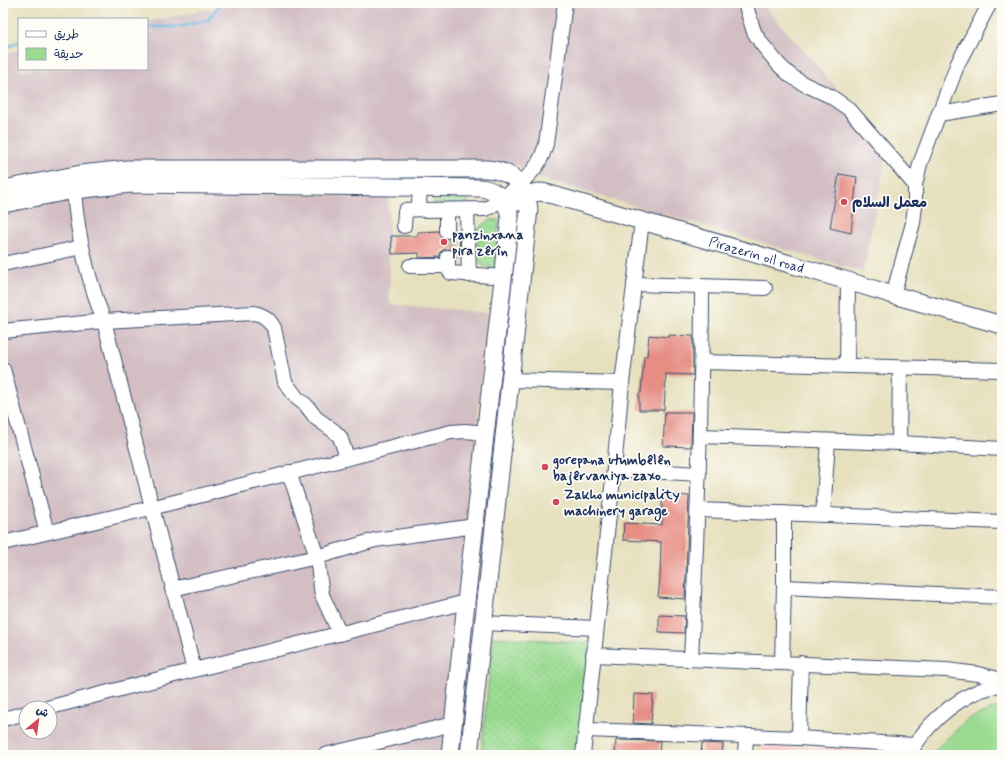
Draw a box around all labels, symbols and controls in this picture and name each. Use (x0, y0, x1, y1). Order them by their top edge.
legend (18, 18, 148, 70)
text: طريق (54, 27, 79, 43)
text: حديقة (54, 47, 83, 63)
place label: معمل السلام (852, 194, 927, 213)
marker: معمل السلام (839, 197, 849, 207)
place label: panzinxana pira zêrîn (452, 226, 524, 260)
street label: Pirazerin oil road (707, 233, 806, 278)
marker: panzinxana pira zêrîn (439, 237, 449, 247)
place label: gorepana utumbêlên bajêrvaniya zaxo (553, 451, 671, 486)
marker: gorepana utumbêlên bajêrvaniya zaxo (540, 462, 550, 472)
place label: Zakho municipality machinery garage (564, 486, 680, 522)
marker: Zakho municipality machinery garage (551, 497, 561, 507)
north arrow (18, 700, 58, 740)
text: ش (34, 703, 51, 721)

